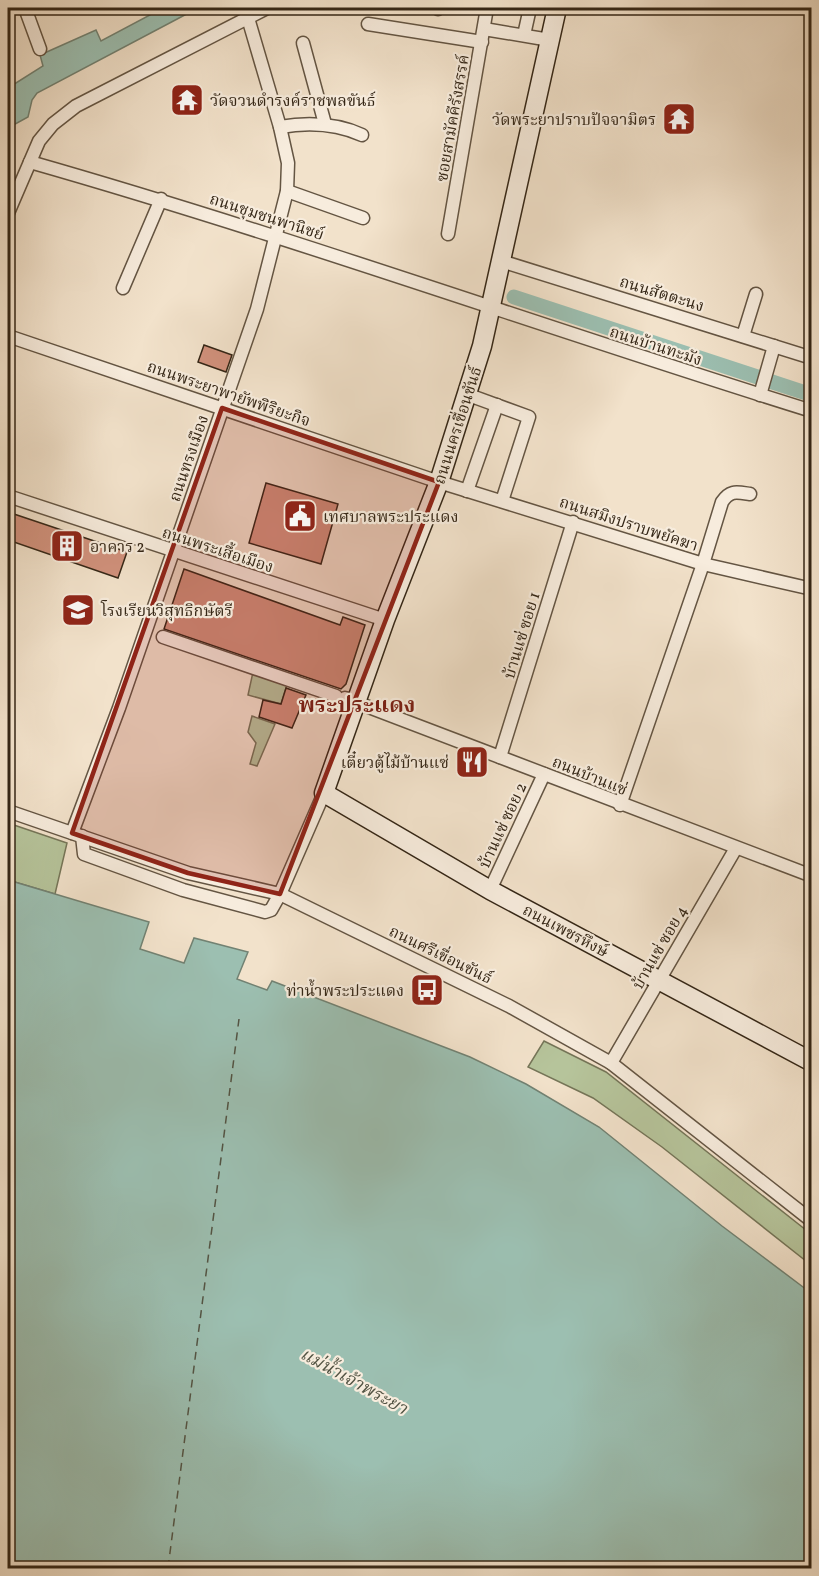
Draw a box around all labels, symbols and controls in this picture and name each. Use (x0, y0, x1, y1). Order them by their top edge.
street label: ซอยสามัคคีรังสรรค์ (432, 53, 476, 184)
temple icon: วัดจวนดำรงค์ราชพลขันธ์ (169, 82, 205, 118)
place label: วัดจวนดำรงค์ราชพลขันธ์ (210, 91, 376, 113)
temple icon: วัดพระยาปราบปัจจามิตร (661, 101, 697, 137)
place label: วัดพระยาปราบปัจจามิตร (492, 110, 656, 132)
street label: ถนนชุมชนพานิชย์ (206, 189, 327, 247)
street label: ถนนสัตตะนง (616, 272, 706, 318)
street label: ถนนบ้านทะมัง (606, 322, 704, 372)
street label: ถนนพระยาพายัพพิริยะกิจ (144, 357, 313, 433)
street label: ถนนนครเขื่อนขันธ์ (428, 363, 488, 487)
street label: ถนนทรงเมือง (165, 412, 215, 505)
street label: ถนนสมิงปราบพยัคฆา (556, 492, 701, 558)
public building icon: เทศบาลพระประแดง (282, 498, 318, 534)
place label: เทศบาลพระประแดง (323, 507, 458, 529)
street label: ถนนพระเสื้อเมือง (159, 521, 277, 579)
building icon: อาคาร 2 (49, 528, 85, 564)
place label: อาคาร 2 (90, 537, 145, 559)
street label: บ้านแซ่ ซอย 1 (499, 589, 547, 682)
school or university icon: โรงเรียนวิสุทธิกษัตรี (60, 592, 96, 628)
place label: โรงเรียนวิสุทธิกษัตรี (100, 600, 233, 623)
district label: พระประแดง (299, 691, 415, 722)
restaurant icon: เตี๋ยวตู้ไม้บ้านแซ่ (454, 744, 490, 780)
place label: เตี๋ยวตู้ไม้บ้านแซ่ (341, 751, 449, 775)
street label: ถนนบ้านแซ่ (548, 752, 630, 802)
street label: บ้านแซ่ ซอย 2 (474, 779, 533, 872)
street label: ถนนเพชรหึงษ์ (518, 900, 612, 964)
street label: บ้านแซ่ ซอย 4 (628, 902, 694, 994)
street label: ถนนศรีเขื่อนขันธ์ (385, 919, 497, 990)
bus stop icon: ท่าน้ำพระประแดง (409, 972, 445, 1008)
place label: ท่าน้ำพระประแดง (286, 979, 404, 1003)
water label: แม่น้ำเจ้าพระยา (295, 1340, 414, 1423)

